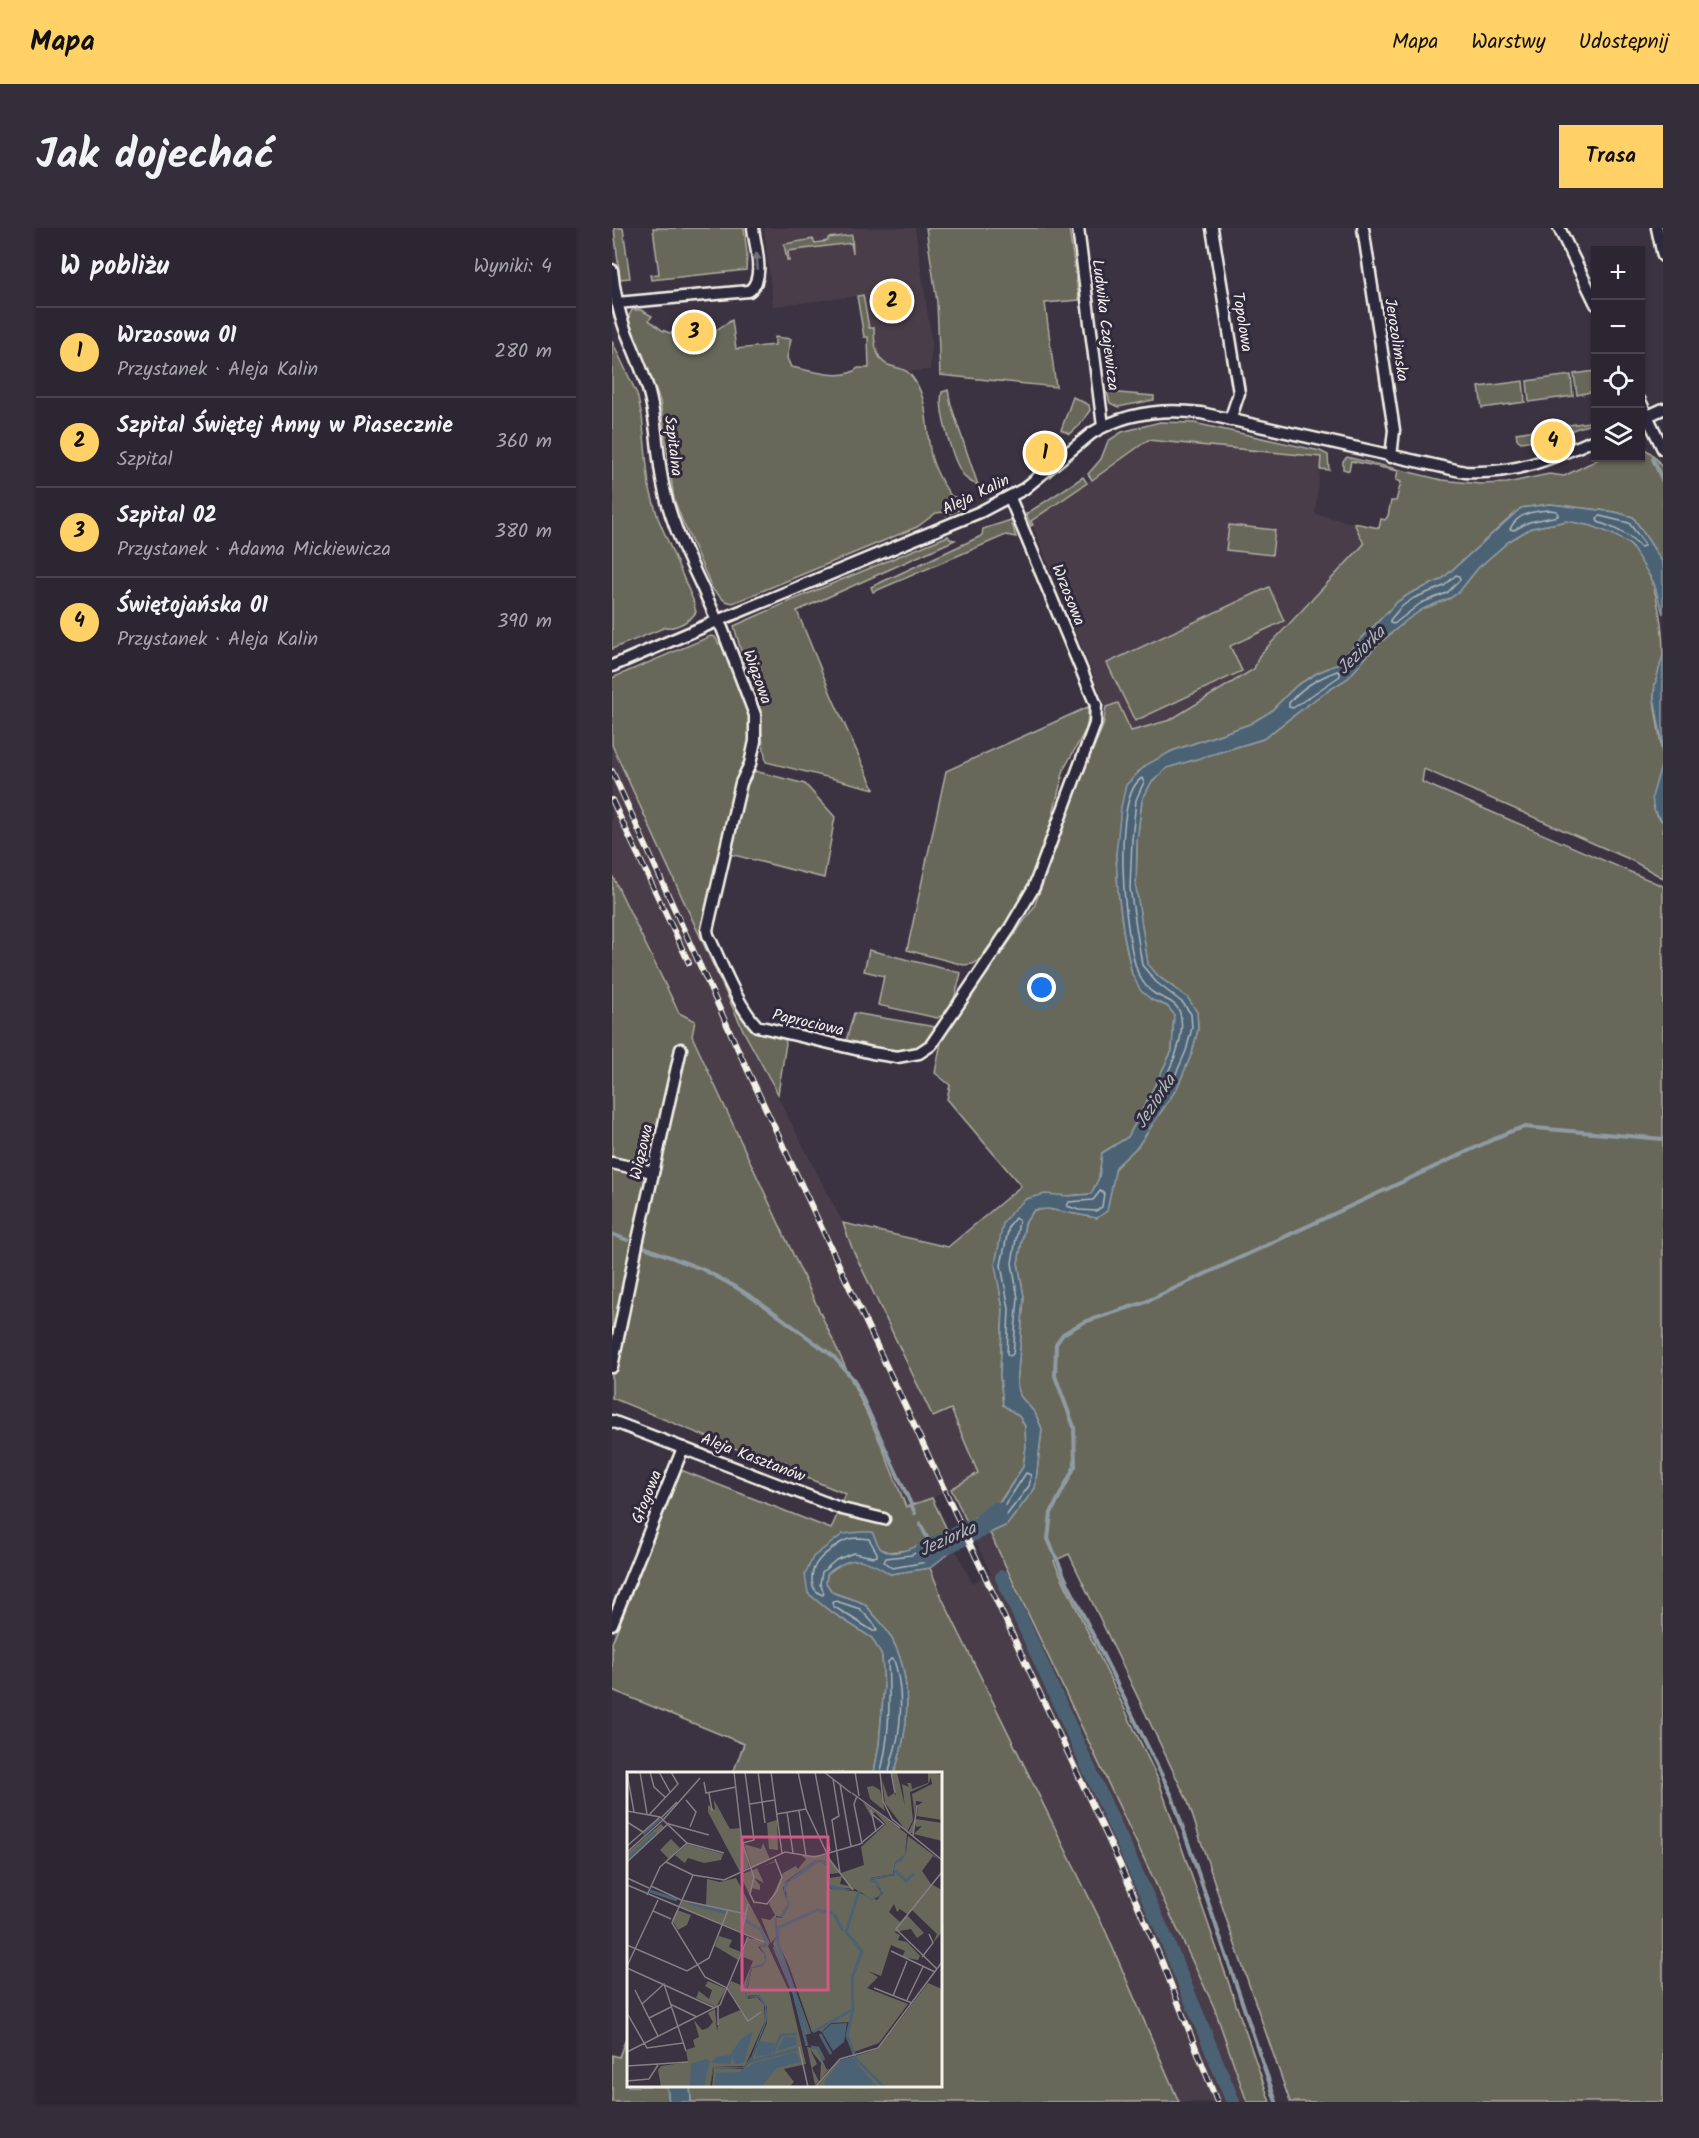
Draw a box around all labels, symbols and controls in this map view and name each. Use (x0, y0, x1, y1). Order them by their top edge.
text: Mapa (30, 20, 95, 65)
text: Mapa (1392, 26, 1438, 59)
text: Warstwy (1471, 26, 1546, 59)
text: Udostępnij (1579, 26, 1669, 59)
text: Jak dojechać (36, 123, 274, 190)
button: Trasa (1559, 125, 1663, 188)
text: W pobliżu (60, 246, 169, 288)
map controls (1591, 246, 1645, 462)
button: + (1591, 246, 1645, 300)
text: Wyniki: 4 (473, 251, 552, 283)
one-way arrow (752, 251, 762, 270)
street label: Ludwika Czajewicza (1085, 258, 1125, 392)
pin: 2 (872, 278, 912, 324)
street label: Topolowa (1225, 290, 1259, 354)
street label: Jerozolimska (1377, 297, 1415, 383)
button: − (1591, 300, 1645, 354)
pin: 3 (674, 310, 713, 354)
text: Wrzosowa 01 (117, 319, 236, 354)
text: 1 (76, 336, 83, 368)
text: 280 m (494, 336, 552, 368)
text: Przystanek · Aleja Kalin (117, 354, 318, 386)
button: locate (1591, 354, 1645, 408)
button: layers (1591, 408, 1645, 462)
text: Szpital Świętej Anny w Piasecznie (117, 409, 453, 444)
street label: Szpitalna (657, 414, 689, 478)
pin: 4 (1534, 418, 1572, 464)
text: 2 (74, 426, 85, 458)
text: 360 m (496, 426, 552, 458)
pin: 1 (1026, 430, 1064, 476)
text: Szpital (117, 444, 173, 476)
street label: Aleja Kalin (938, 468, 1014, 522)
text: Szpital 02 (117, 499, 217, 534)
text: 3 (74, 516, 85, 548)
text: 380 m (495, 516, 552, 548)
text: Przystanek · Adama Mickiewicza (117, 534, 391, 566)
street label: Wrzosowa (1044, 560, 1092, 630)
text: Świętojańska 01 (117, 589, 268, 624)
text: 4 (74, 606, 85, 638)
text: 390 m (497, 606, 552, 638)
water label: Jeziorka (1331, 619, 1394, 682)
text: Przystanek · Aleja Kalin (117, 624, 318, 656)
street label: Wiązowa (736, 646, 778, 708)
your location (1027, 973, 1056, 1002)
street label: Paprociowa (770, 1003, 846, 1043)
water label: Jeziorka (1128, 1068, 1185, 1135)
street label: Wiązowa (623, 1122, 661, 1182)
street label: Aleja Kasztanów (697, 1427, 809, 1489)
street label: Głogowa (625, 1466, 669, 1528)
water label: Jeziorka (915, 1514, 983, 1565)
inset map (627, 1772, 942, 2087)

